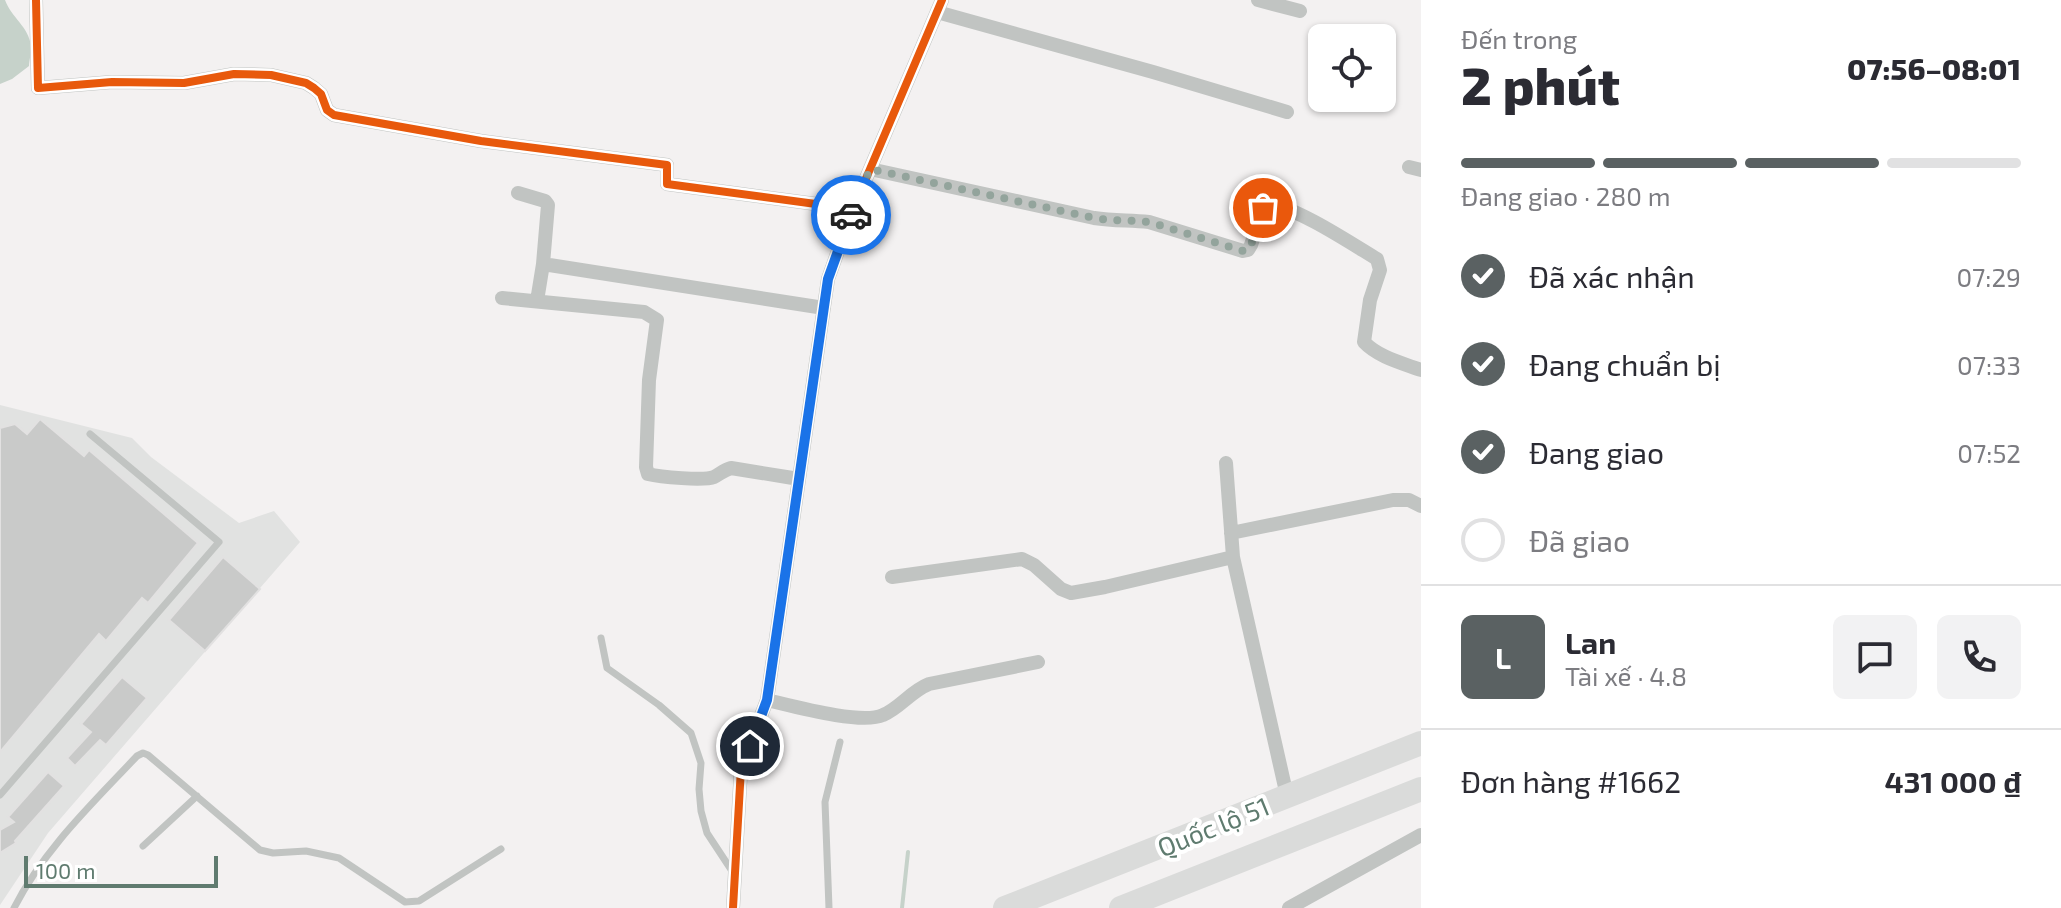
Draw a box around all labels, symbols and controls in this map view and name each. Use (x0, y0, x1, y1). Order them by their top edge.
text: Đến trong (1461, 23, 1577, 54)
map controls (1308, 24, 1396, 112)
button: locate (1308, 24, 1396, 112)
text: 07:56–08:01 (1847, 50, 2021, 86)
text: 2 phút (1461, 53, 1620, 115)
pin (1229, 174, 1297, 242)
courier (811, 175, 891, 255)
text: Đang giao · 280 m (1461, 180, 1670, 211)
icon: bag (1241, 186, 1285, 230)
icon: car (829, 193, 873, 237)
icon: check (1461, 254, 1505, 298)
text: Đã xác nhận (1529, 258, 1695, 294)
text: 07:29 (1956, 261, 2021, 292)
icon: check (1461, 342, 1505, 386)
text: Đang chuẩn bị (1529, 346, 1721, 382)
text: 07:33 (1957, 349, 2021, 380)
icon: check (1461, 430, 1505, 474)
text: Đang giao (1529, 434, 1664, 470)
text: 07:52 (1957, 437, 2021, 468)
text: Đã giao (1529, 522, 1630, 558)
button: chat (1833, 615, 1917, 699)
button: phone (1937, 615, 2021, 699)
text: Lan (1565, 624, 1616, 660)
text: L (1495, 639, 1511, 675)
text: Tài xế · 4.8 (1565, 660, 1687, 691)
pin (716, 712, 784, 780)
icon: home (728, 724, 772, 768)
text: Đơn hàng #1662 (1461, 763, 1681, 799)
text: 431 000 ₫ (1884, 763, 2021, 799)
street label: Quốc lộ 51 (1152, 790, 1274, 862)
scale bar (24, 852, 218, 888)
text: 100 m (36, 857, 95, 883)

